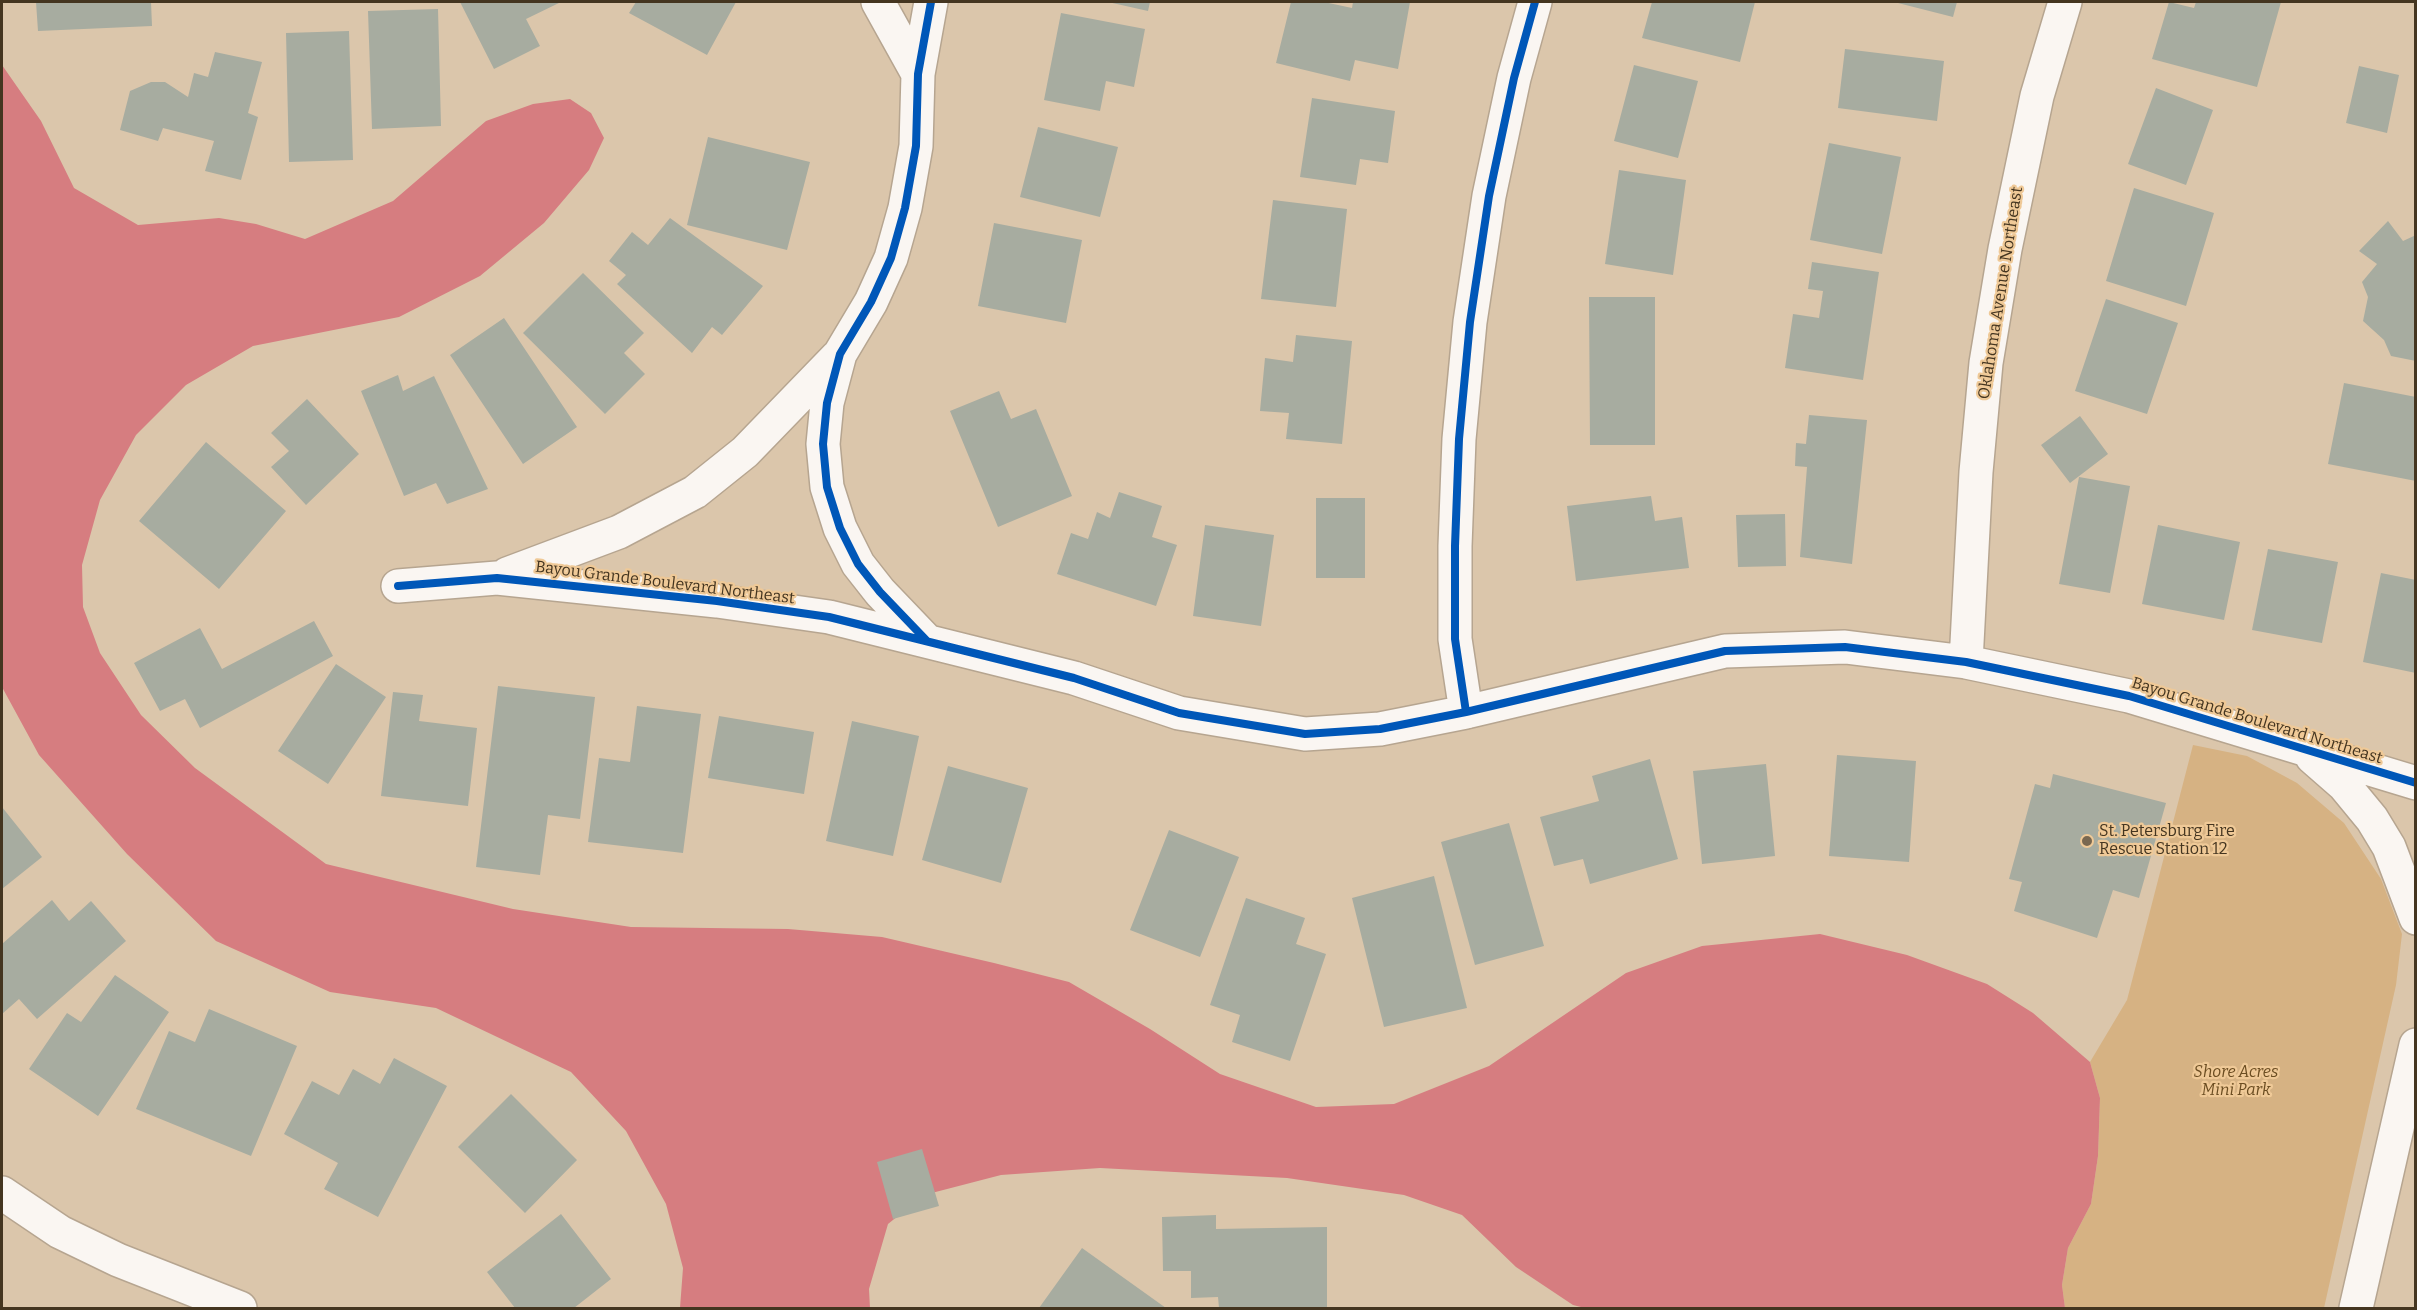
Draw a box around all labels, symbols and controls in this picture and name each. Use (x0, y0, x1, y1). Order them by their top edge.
street label: Oklahoma Avenue Northeast (1975, 185, 2027, 401)
street label: Bayou Grande Boulevard Northeast (534, 558, 796, 608)
street label: Bayou Grande Boulevard Northeast (2129, 674, 2385, 768)
place label: St. Petersburg Fire Rescue Station 12 (2099, 822, 2235, 860)
marker: St. Petersburg Fire Rescue Station 12 (2080, 834, 2094, 848)
park label: Shore Acres Mini Park (2194, 1063, 2278, 1101)

